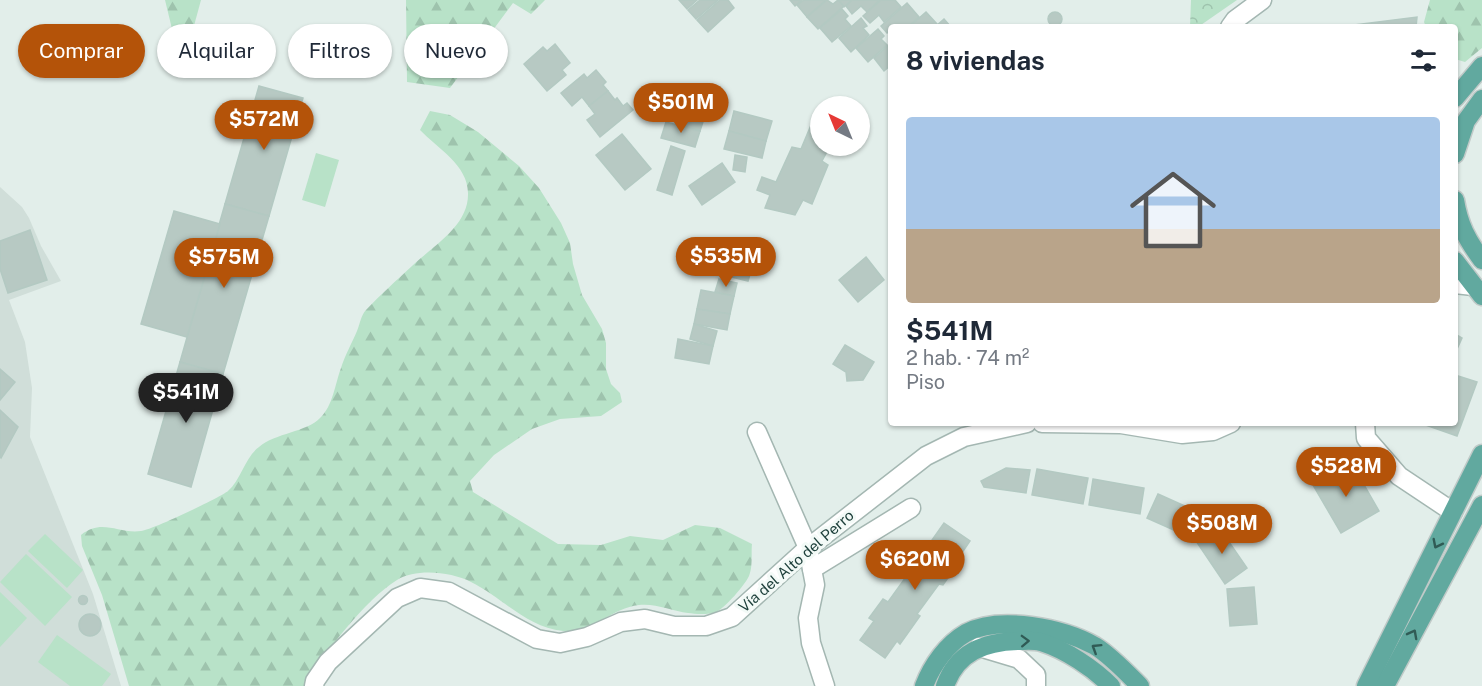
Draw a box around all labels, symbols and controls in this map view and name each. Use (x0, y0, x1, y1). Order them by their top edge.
chip: Comprar (18, 24, 145, 78)
chip: Alquilar (157, 24, 276, 78)
chip: Filtros (288, 24, 392, 78)
chip: Nuevo (404, 24, 508, 78)
icon: filters (1407, 44, 1440, 77)
text: 8 viviendas (906, 45, 1045, 76)
pin: $501M (639, 83, 723, 134)
text: $501M (648, 90, 714, 114)
north arrow (810, 96, 870, 156)
map controls (810, 96, 870, 156)
pin: $572M (222, 100, 306, 151)
text: $572M (229, 107, 299, 131)
icon: home (1119, 156, 1227, 264)
pin: $535M (684, 237, 768, 288)
pin: $575M (182, 238, 266, 289)
text: $535M (690, 244, 762, 268)
text: $575M (188, 245, 260, 269)
text: $541M (906, 315, 993, 346)
text: 2 hab. · 74 m² (906, 346, 1029, 370)
text: Piso (906, 370, 945, 394)
pin: $541M (144, 373, 228, 424)
text: $541M (152, 380, 220, 404)
pin: $528M (1304, 447, 1388, 498)
text: $528M (1310, 454, 1382, 478)
pin: $508M (1180, 504, 1264, 555)
street label: Vía del Alto del Perro (735, 506, 857, 616)
text: $508M (1186, 511, 1258, 535)
one-way arrow (1433, 537, 1445, 548)
pin: $620M (873, 540, 957, 591)
text: $620M (880, 547, 950, 571)
one-way arrow (1406, 630, 1417, 641)
one-way arrow (1021, 635, 1030, 647)
one-way arrow (1091, 645, 1102, 656)

